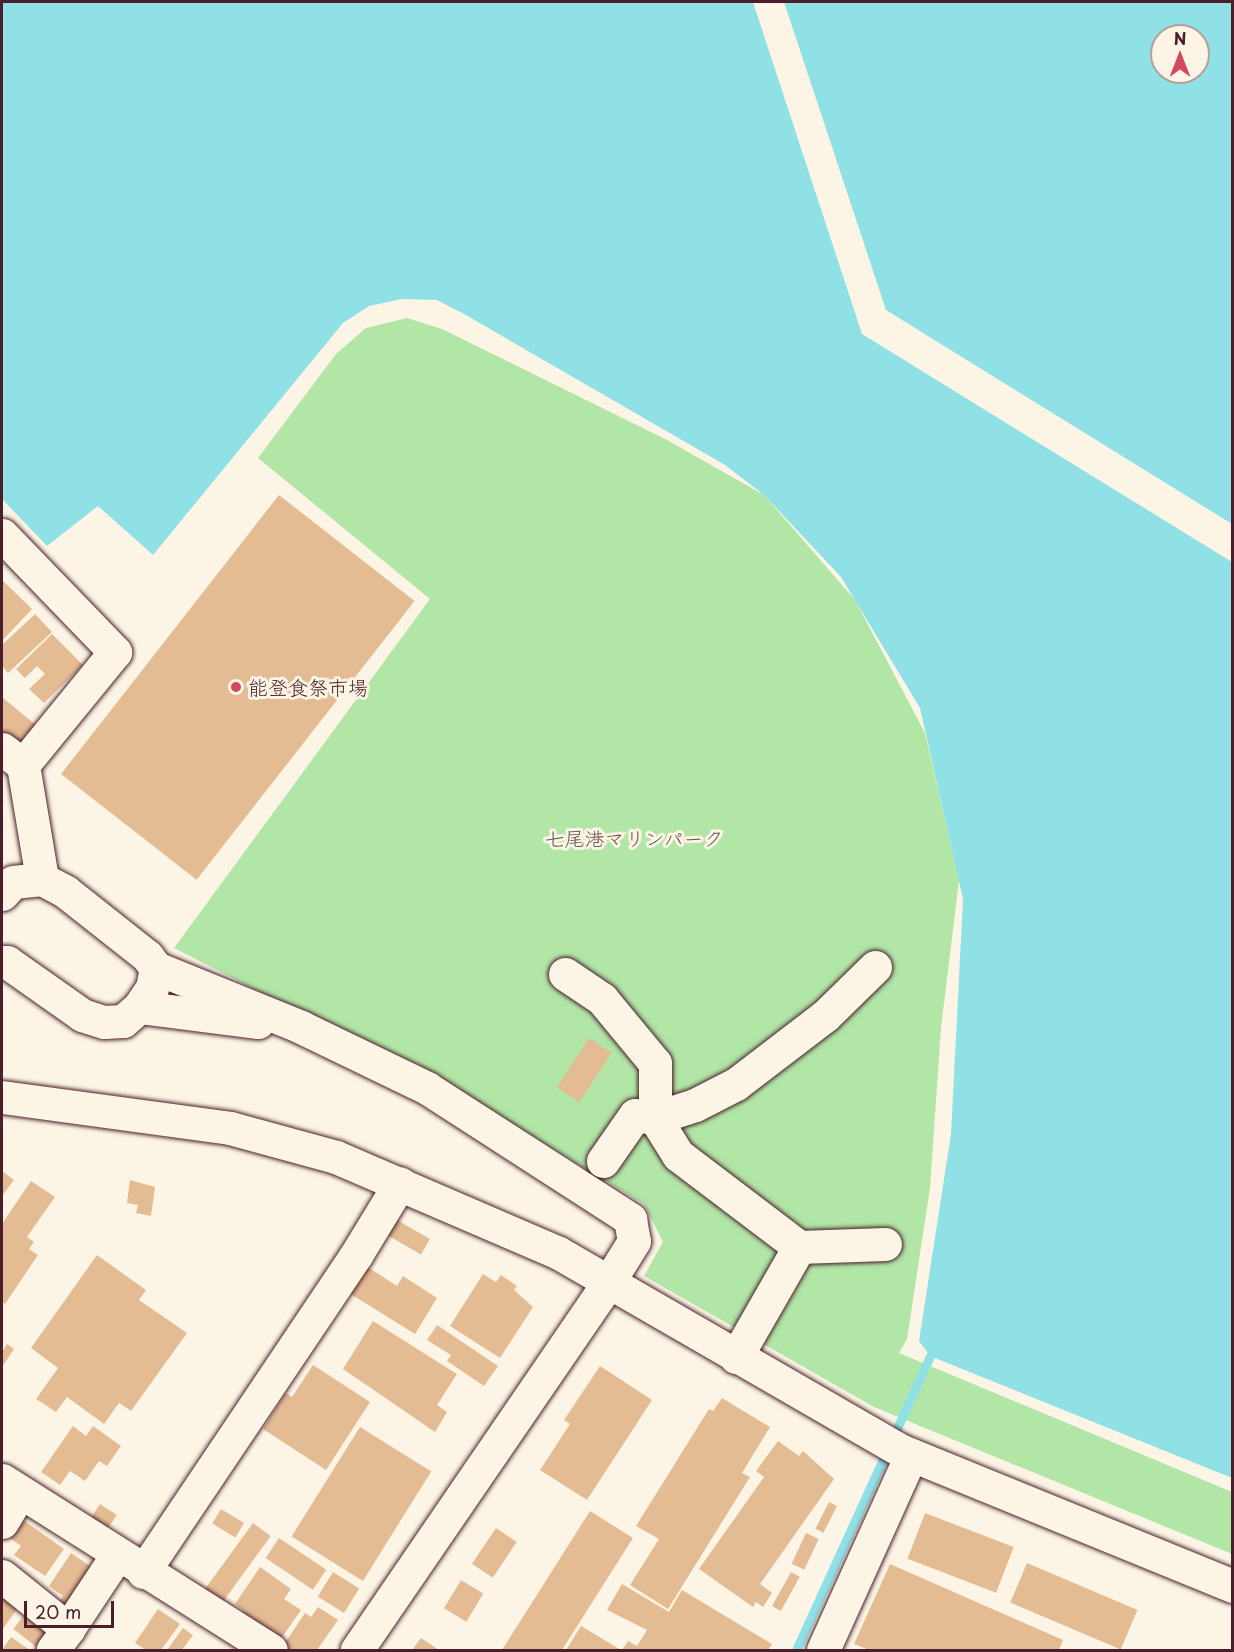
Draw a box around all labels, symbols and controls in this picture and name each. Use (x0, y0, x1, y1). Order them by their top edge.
north arrow (1150, 24, 1210, 84)
text: N (1174, 26, 1186, 50)
place label: 能登食祭市場 (248, 675, 368, 699)
marker: 能登食祭市場 (229, 680, 243, 694)
park label: 七尾港マリンパーク (544, 826, 724, 850)
scale bar (27, 1589, 117, 1627)
text: 20 m (35, 1598, 81, 1625)

